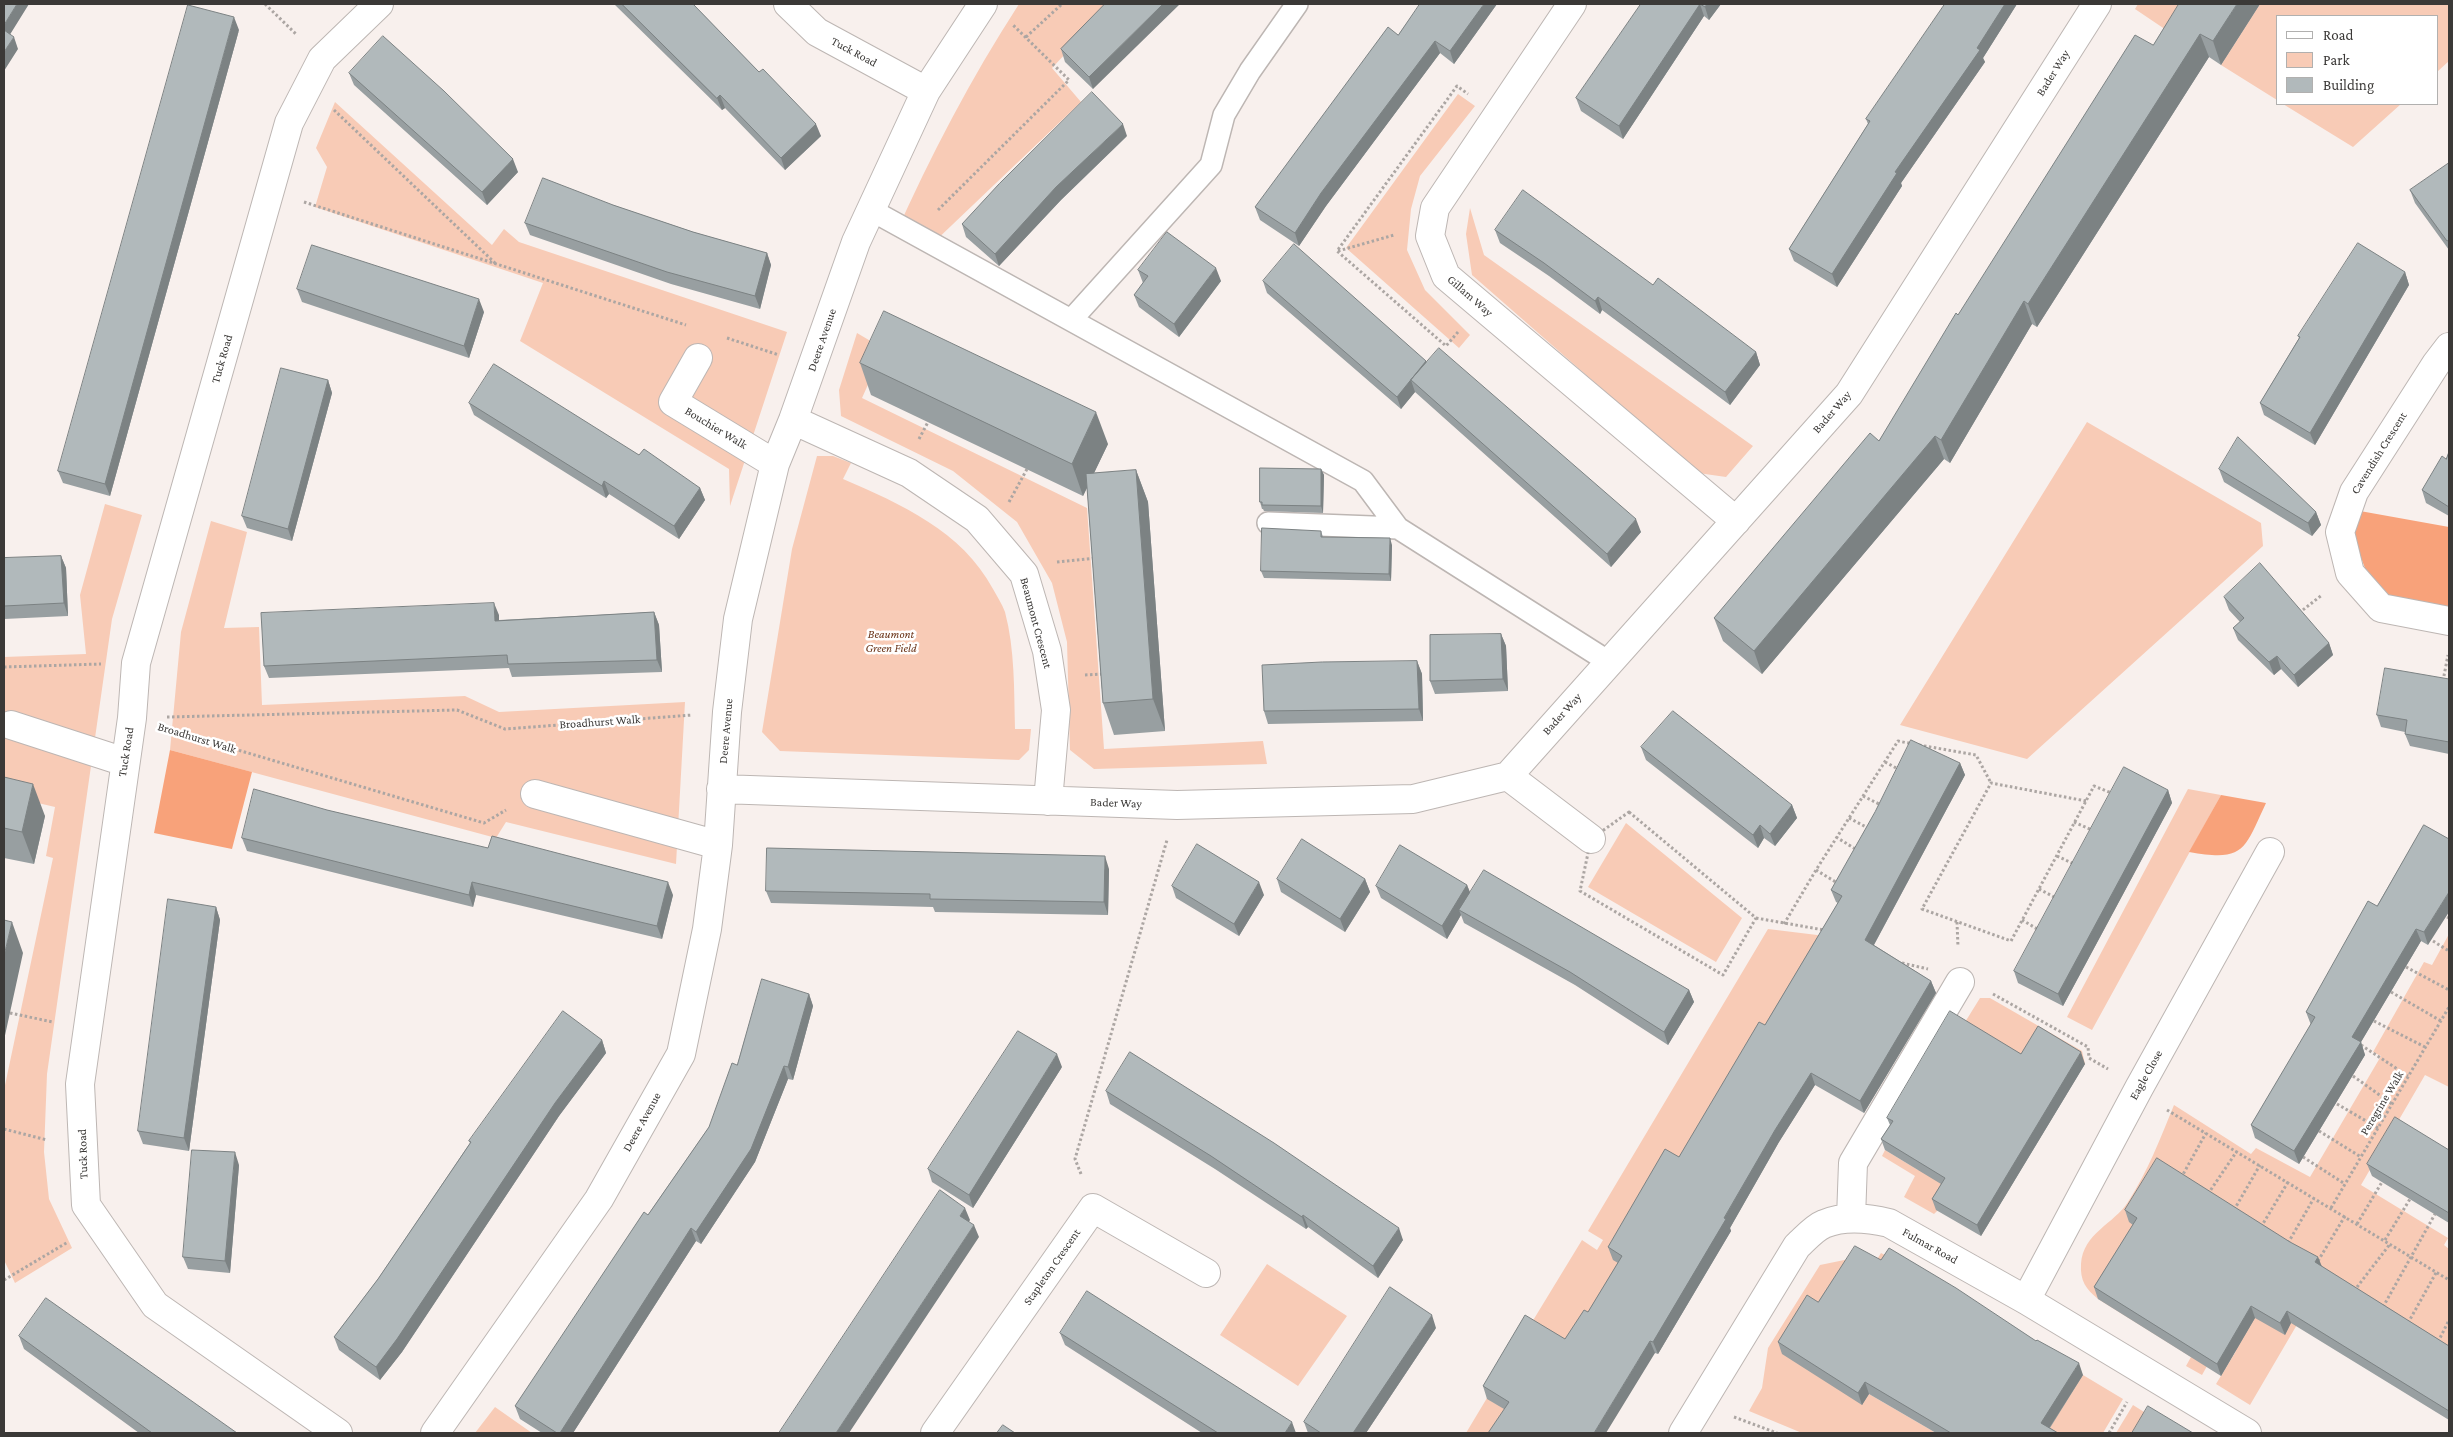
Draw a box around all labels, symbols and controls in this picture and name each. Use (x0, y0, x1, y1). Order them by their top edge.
legend (2276, 15, 2438, 105)
text: Road (2323, 27, 2353, 43)
street label: Tuck Road (829, 34, 879, 70)
street label: Bader Way (2033, 47, 2073, 99)
text: Park (2323, 52, 2350, 68)
text: Building (2323, 77, 2374, 93)
street label: Gillam Way (1444, 272, 1496, 320)
street label: Deere Avenue (805, 307, 839, 373)
street label: Tuck Road (208, 333, 236, 385)
street label: Bader Way (1810, 388, 1854, 436)
street label: Bouchier Walk (682, 404, 750, 452)
street label: Cavendish Crescent (2348, 409, 2410, 497)
street label: Beaumont Crescent (1017, 576, 1055, 670)
park label: Beaumont Green Field (865, 627, 917, 655)
street label: Bader Way (1539, 690, 1585, 738)
street label: Deere Avenue (716, 698, 736, 764)
street label: Broadhurst Walk (559, 712, 641, 732)
street label: Broadhurst Walk (156, 719, 238, 757)
street label: Tuck Road (115, 726, 137, 778)
street label: Bader Way (1090, 795, 1142, 811)
street label: Eagle Close (2126, 1048, 2166, 1102)
street label: Peregrine Walk (2357, 1068, 2407, 1138)
street label: Deere Avenue (620, 1090, 664, 1154)
street label: Tuck Road (75, 1129, 91, 1179)
street label: Fulmar Road (1900, 1225, 1960, 1267)
street label: Stapleton Crescent (1020, 1226, 1084, 1308)

